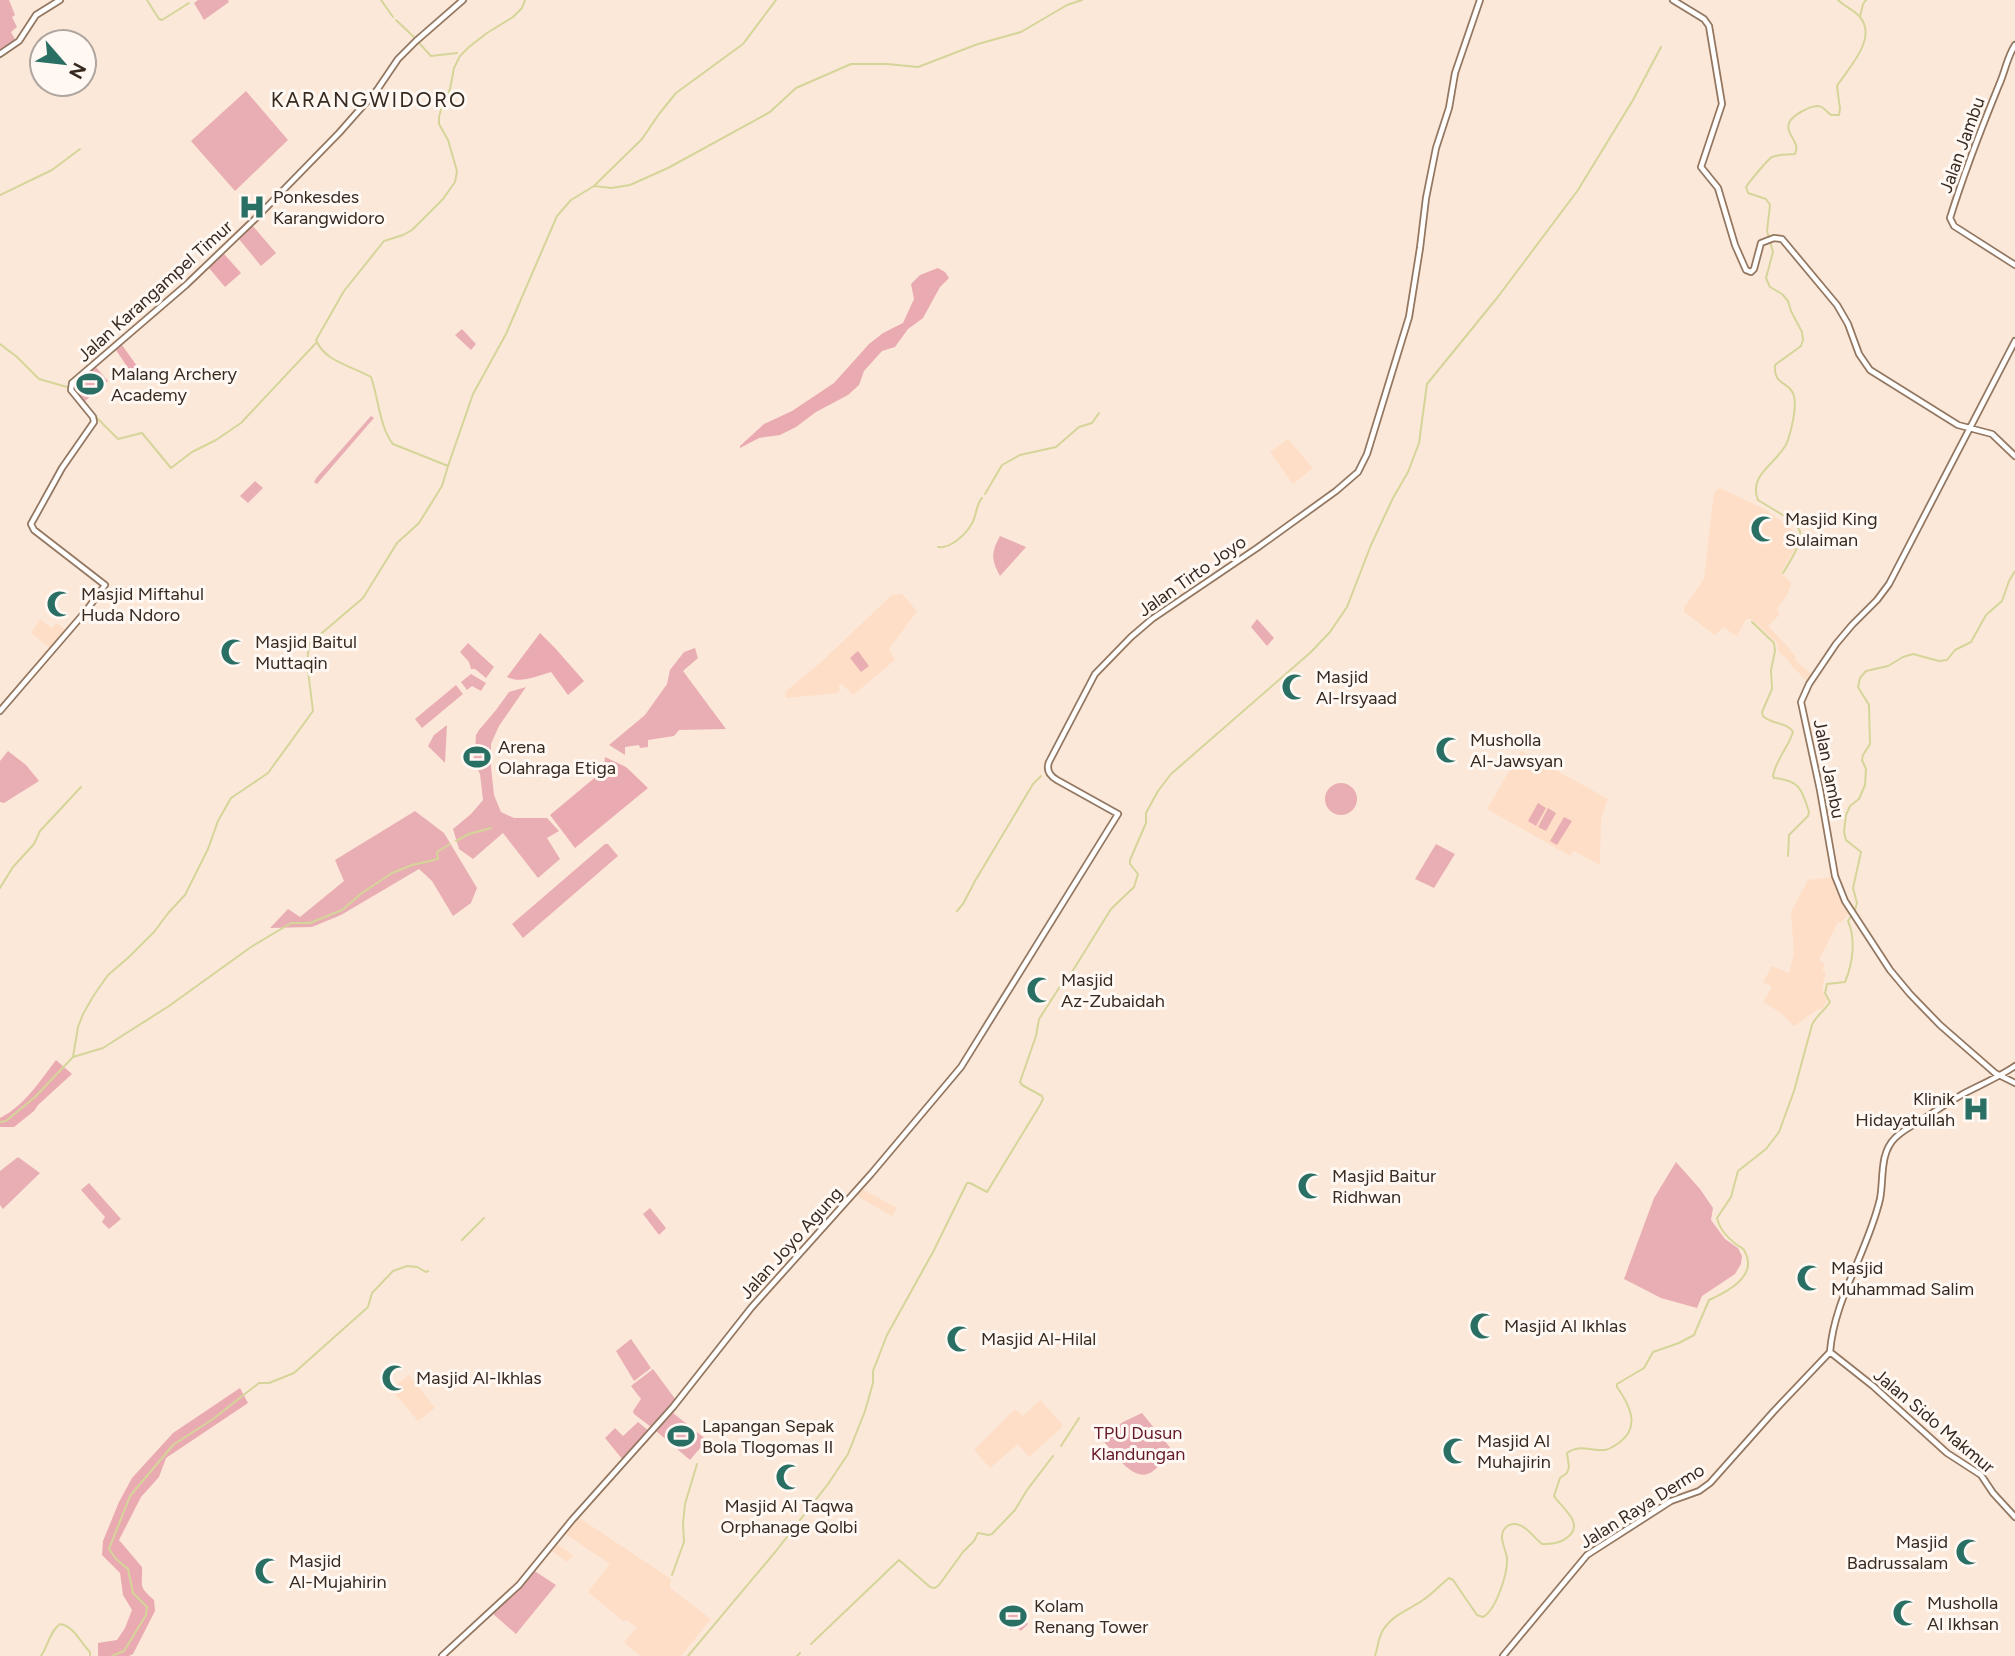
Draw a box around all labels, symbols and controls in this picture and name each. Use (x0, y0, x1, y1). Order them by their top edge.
north arrow (28, 28, 98, 98)
text: N (64, 59, 91, 83)
district label: KARANGWIDORO (271, 87, 467, 112)
street label: Jalan Jambu (1934, 94, 1990, 196)
place label: Ponkesdes Karangwidoro (273, 186, 385, 229)
hospital icon: Ponkesdes Karangwidoro (237, 192, 267, 222)
street label: Jalan Karangampel Timur (73, 216, 237, 366)
place label: Malang Archery Academy (111, 363, 238, 406)
sports icon: Malang Archery Academy (75, 369, 105, 399)
place label: Masjid King Sulaiman (1785, 508, 1878, 551)
mosque icon: Masjid King Sulaiman (1749, 514, 1779, 544)
street label: Jalan Tirto Joyo (1134, 531, 1250, 621)
place label: Masjid Miftahul Huda Ndoro (81, 583, 204, 626)
mosque icon: Masjid Miftahul Huda Ndoro (45, 589, 75, 619)
place label: Masjid Baitul Muttaqin (255, 631, 357, 674)
mosque icon: Masjid Baitul Muttaqin (219, 637, 249, 667)
place label: Masjid Al-Irsyaad (1316, 666, 1397, 709)
mosque icon: Masjid Al-Irsyaad (1280, 672, 1310, 702)
street label: Jalan Jambu (1809, 718, 1849, 820)
place label: Musholla Al-Jawsyan (1470, 729, 1563, 772)
mosque icon: Musholla Al-Jawsyan (1434, 735, 1464, 765)
place label: Arena Olahraga Etiga (498, 736, 616, 779)
sports icon: Arena Olahraga Etiga (462, 742, 492, 772)
place label: Masjid Az-Zubaidah (1061, 969, 1165, 1012)
mosque icon: Masjid Az-Zubaidah (1025, 975, 1055, 1005)
place label: Klinik Hidayatullah (1855, 1088, 1955, 1131)
hospital icon: Klinik Hidayatullah (1961, 1094, 1991, 1124)
place label: Masjid Baitur Ridhwan (1332, 1165, 1436, 1208)
mosque icon: Masjid Baitur Ridhwan (1296, 1171, 1326, 1201)
street label: Jalan Joyo Agung (735, 1183, 847, 1303)
place label: Masjid Muhammad Salim (1831, 1257, 1974, 1300)
mosque icon: Masjid Muhammad Salim (1795, 1263, 1825, 1293)
mosque icon: Masjid Al Ikhlas (1468, 1311, 1498, 1341)
place label: Masjid Al Ikhlas (1504, 1315, 1627, 1337)
mosque icon: Masjid Al-Hilal (945, 1324, 975, 1354)
place label: Masjid Al-Hilal (981, 1328, 1096, 1350)
mosque icon: Masjid Al-Ikhlas (380, 1363, 410, 1393)
street label: Jalan Sido Makmur (1869, 1364, 1999, 1478)
place label: Masjid Al-Ikhlas (416, 1367, 542, 1389)
place label: Lapangan Sepak Bola Tlogomas II (702, 1415, 834, 1458)
sports icon: Lapangan Sepak Bola Tlogomas II (666, 1421, 696, 1451)
park label: TPU Dusun Klandungan (1091, 1422, 1185, 1465)
place label: Masjid Al Muhajirin (1477, 1430, 1551, 1473)
mosque icon: Masjid Al Muhajirin (1441, 1436, 1471, 1466)
street label: Jalan Raya Dermo (1575, 1459, 1709, 1553)
mosque icon: Masjid Al Taqwa Orphanage Qolbi (774, 1462, 804, 1492)
place label: Masjid Al Taqwa Orphanage Qolbi (720, 1495, 858, 1538)
place label: Masjid Badrussalam (1847, 1531, 1948, 1574)
mosque icon: Masjid Badrussalam (1954, 1537, 1984, 1567)
place label: Masjid Al-Mujahirin (289, 1550, 386, 1593)
mosque icon: Masjid Al-Mujahirin (253, 1556, 283, 1586)
place label: Musholla Al Ikhsan (1927, 1592, 1999, 1635)
place label: Kolam Renang Tower (1034, 1595, 1148, 1638)
mosque icon: Musholla Al Ikhsan (1891, 1598, 1921, 1628)
sports icon: Kolam Renang Tower (998, 1601, 1028, 1631)

